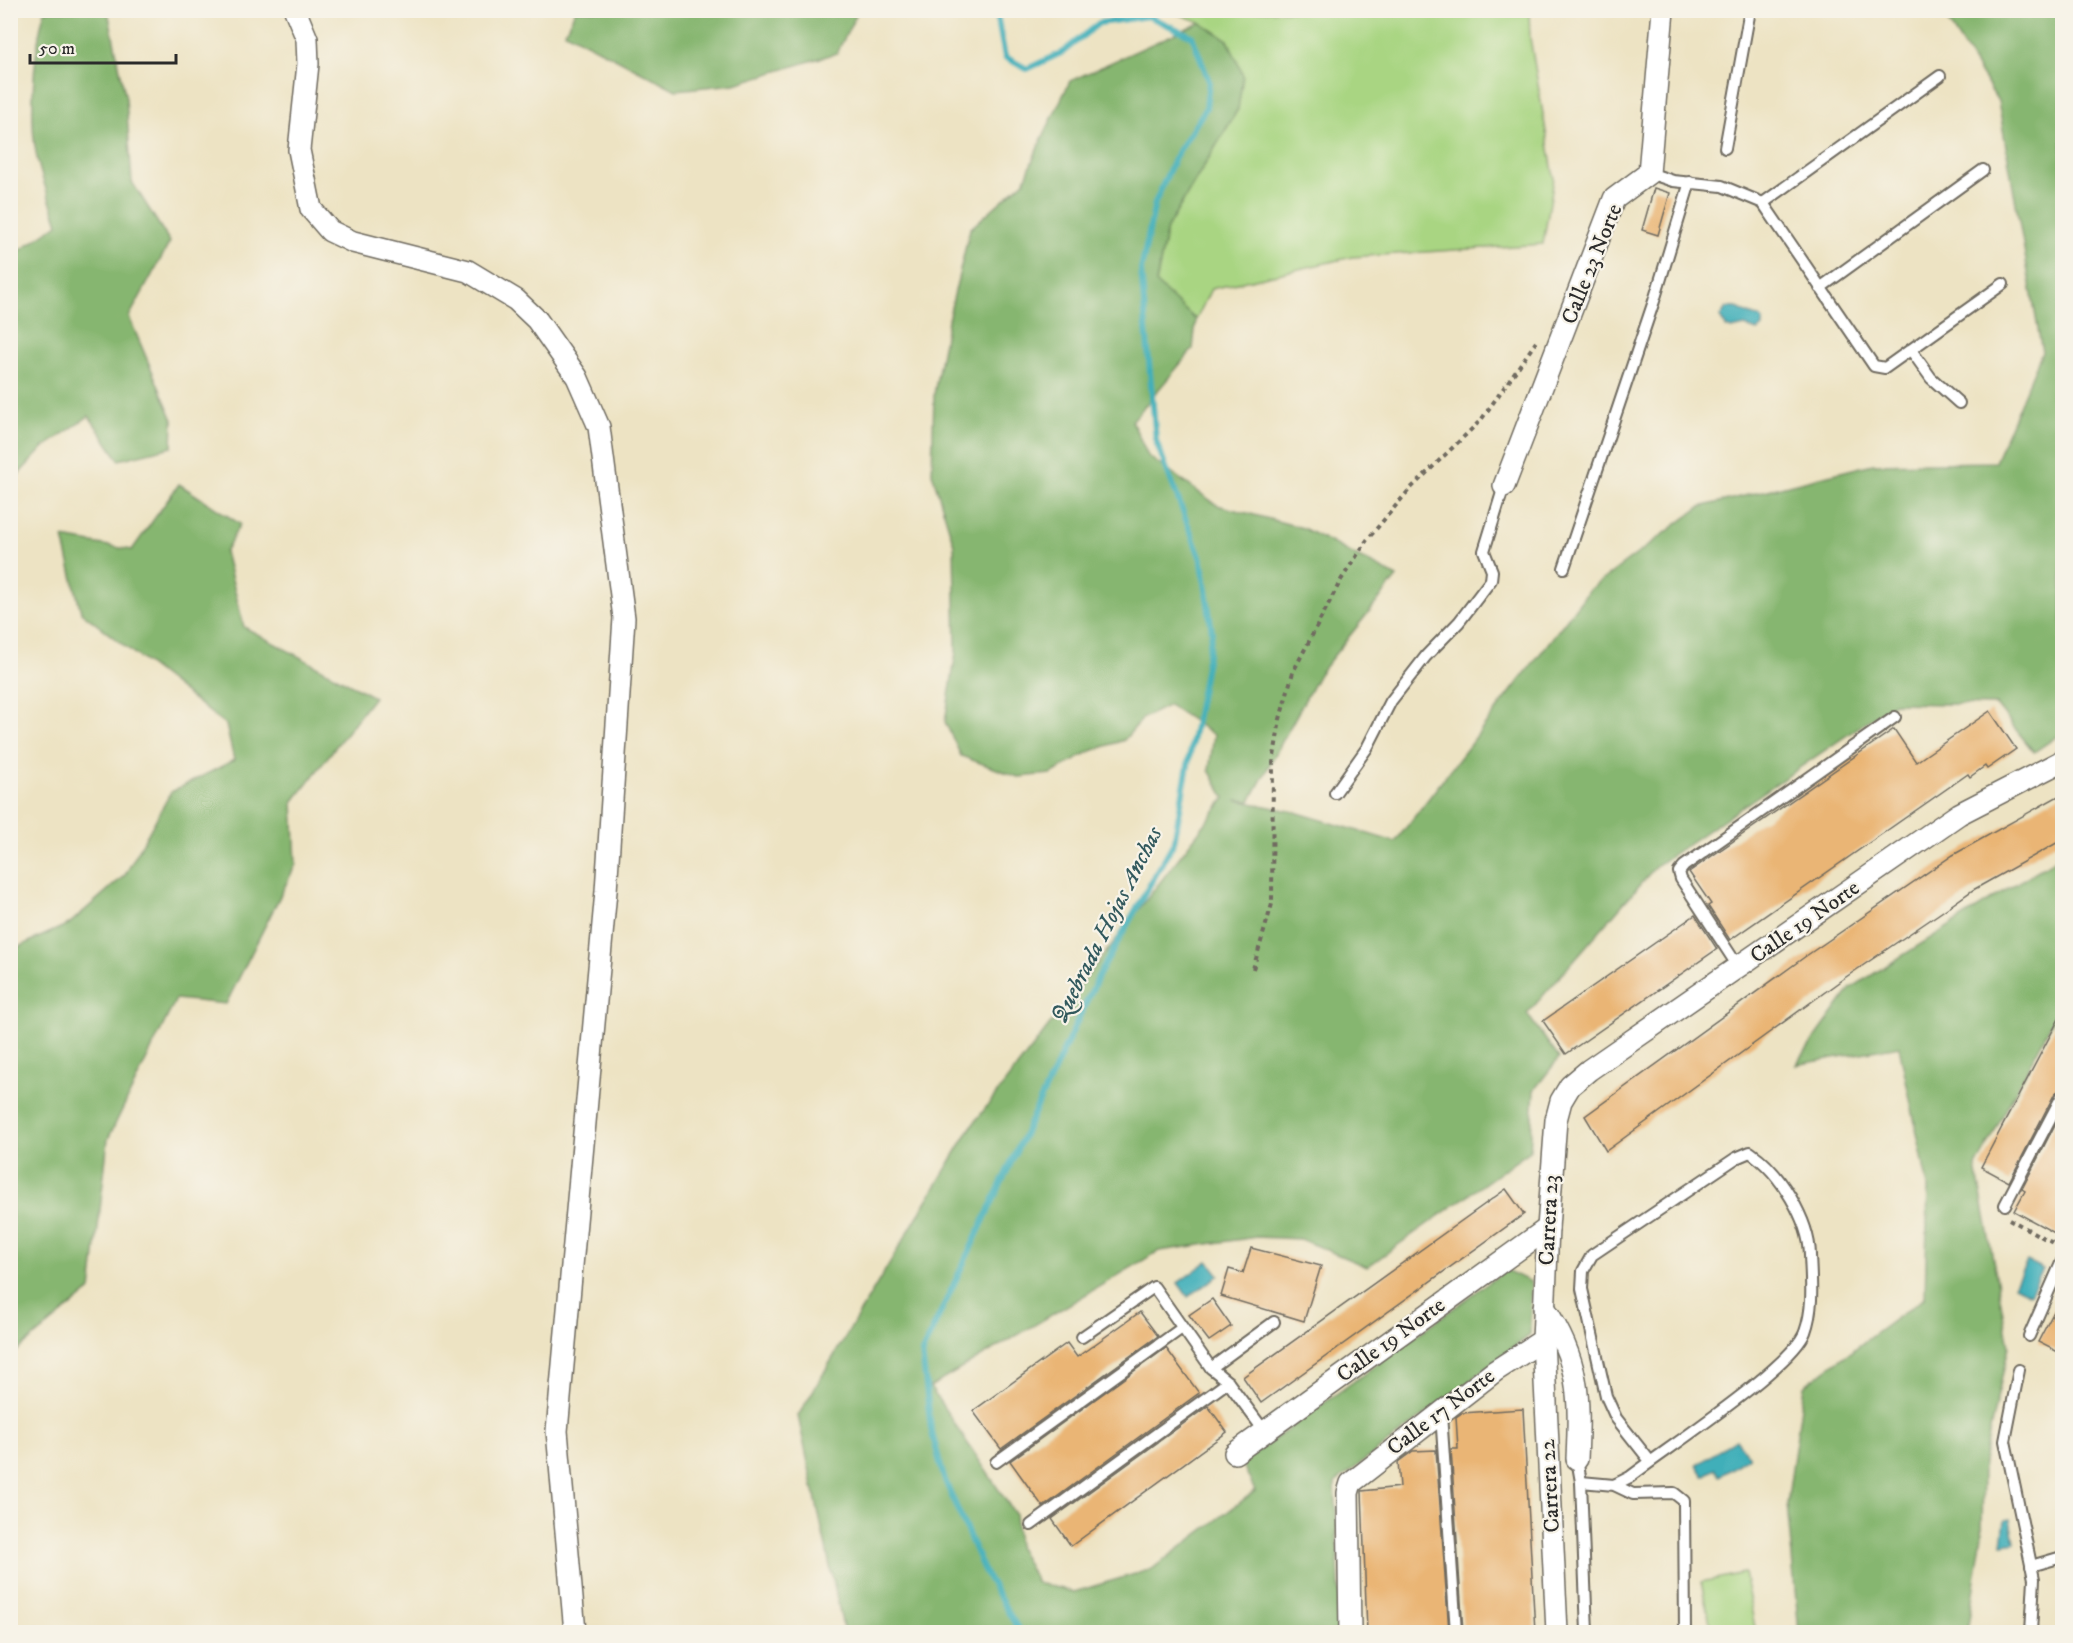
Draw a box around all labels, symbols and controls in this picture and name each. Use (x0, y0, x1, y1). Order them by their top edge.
scale bar (30, 27, 176, 65)
text: 50 m (39, 38, 75, 60)
street label: Calle 23 Norte (1556, 200, 1628, 328)
water label: Quebrada Hojas Anchas (1044, 821, 1170, 1028)
street label: Calle 19 Norte (1745, 874, 1865, 970)
street label: Carrera 23 (1533, 1174, 1565, 1266)
street label: Calle 19 Norte (1332, 1292, 1450, 1388)
street label: Calle 17 Norte (1382, 1363, 1500, 1461)
street label: Carrera 22 (1534, 1439, 1566, 1533)

